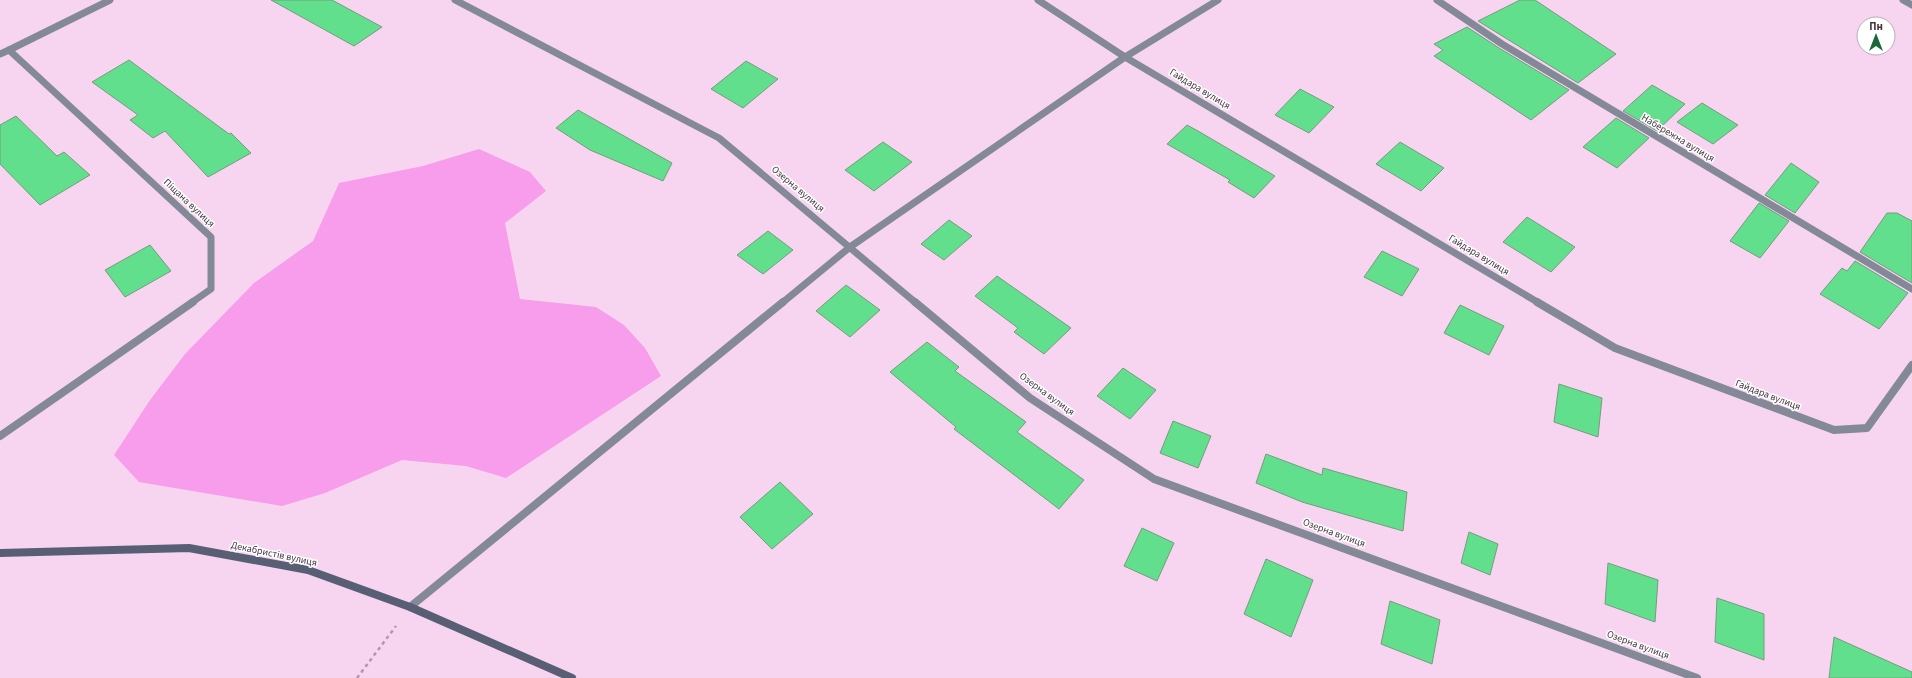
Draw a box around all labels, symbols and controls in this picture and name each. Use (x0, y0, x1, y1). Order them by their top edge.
north arrow (1856, 16, 1896, 56)
text: Пн (1869, 19, 1883, 34)
street label: Гайдара вулиця (1167, 65, 1233, 113)
street label: Набережна вулиця (1639, 111, 1717, 165)
street label: Озерна вулиця (768, 163, 828, 215)
street label: Піщана вулиця (160, 176, 218, 230)
street label: Гайдара вулиця (1446, 231, 1512, 279)
street label: Озерна вулиця (1016, 369, 1078, 419)
street label: Гайдара вулиця (1733, 376, 1803, 414)
street label: Озерна вулиця (1301, 515, 1367, 551)
street label: Декабристів вулиця (230, 538, 318, 570)
street label: Озерна вулиця (1605, 627, 1671, 663)

